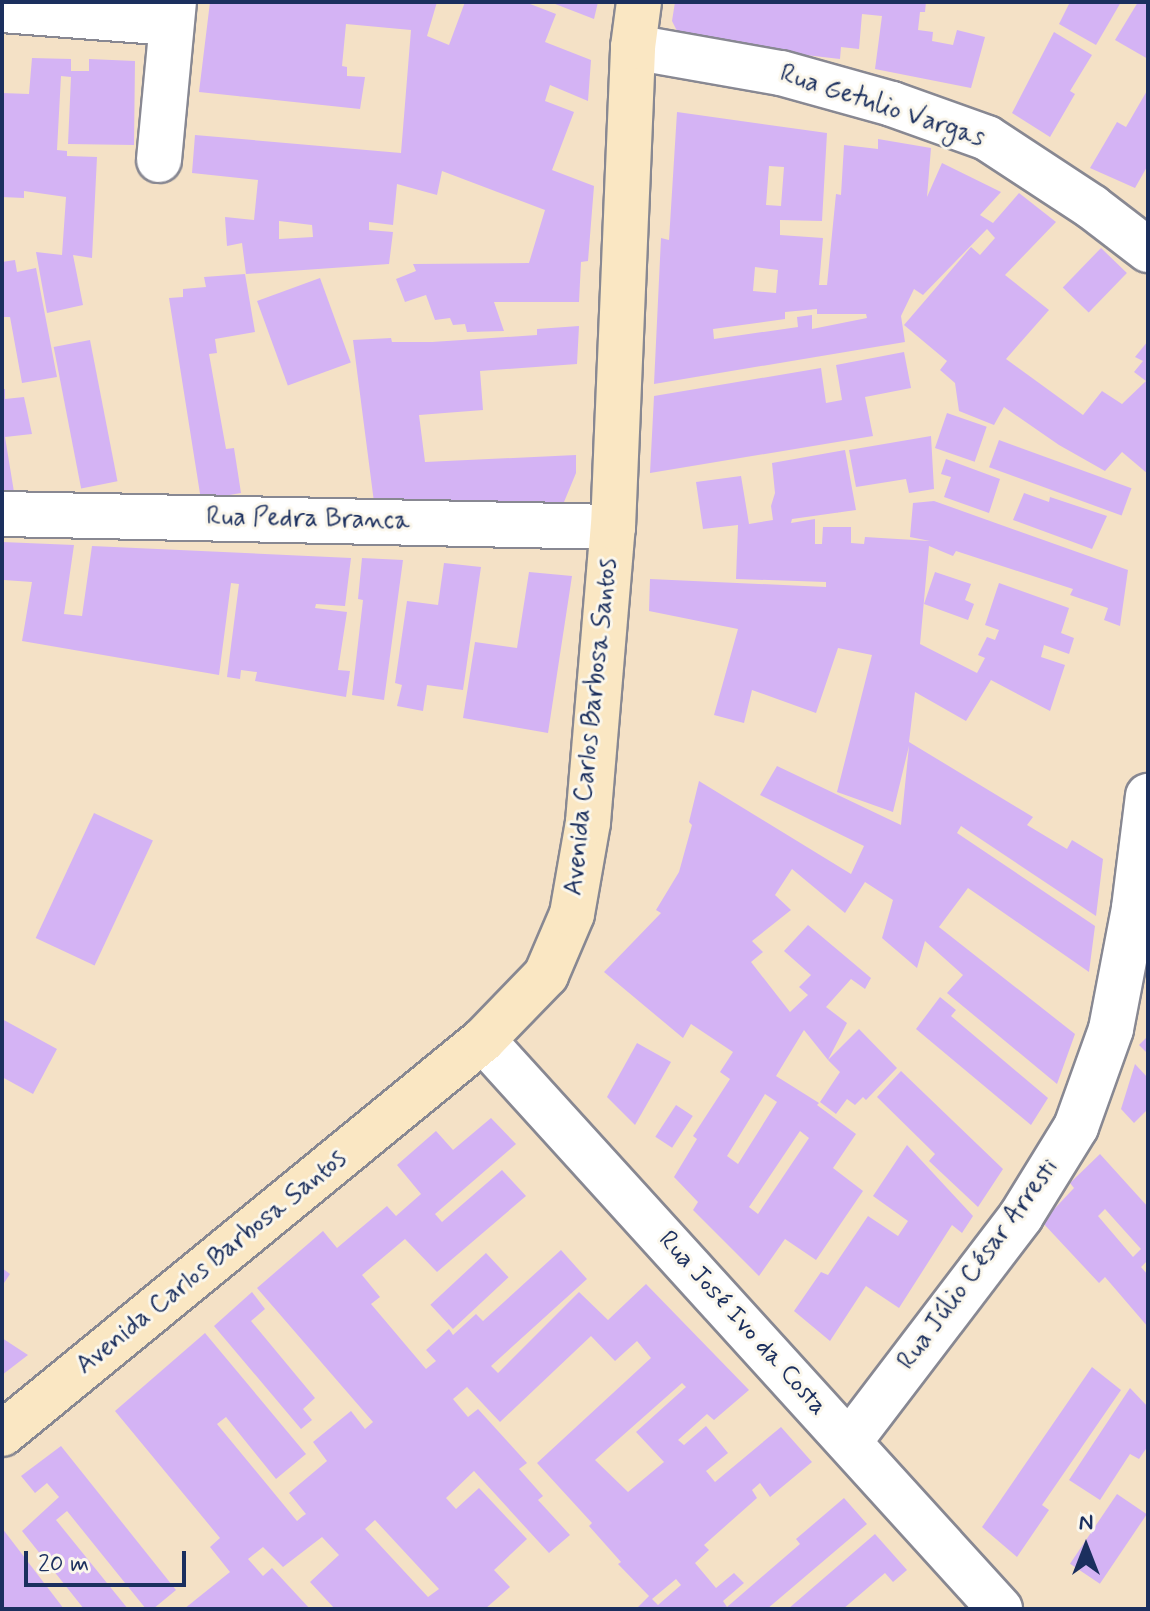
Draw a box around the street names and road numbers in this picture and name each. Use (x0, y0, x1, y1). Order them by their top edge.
street label: Rua Getulio Vargas (777, 60, 987, 154)
street label: Rua Pedra Branca (208, 503, 408, 537)
street label: Avenida Carlos Barbosa Santos (558, 554, 626, 900)
street label: Avenida Carlos Barbosa Santos (68, 1142, 356, 1384)
street label: Rua Júlio César Arresti (892, 1153, 1066, 1377)
street label: Rua José Ivo da Costa (651, 1226, 833, 1422)

